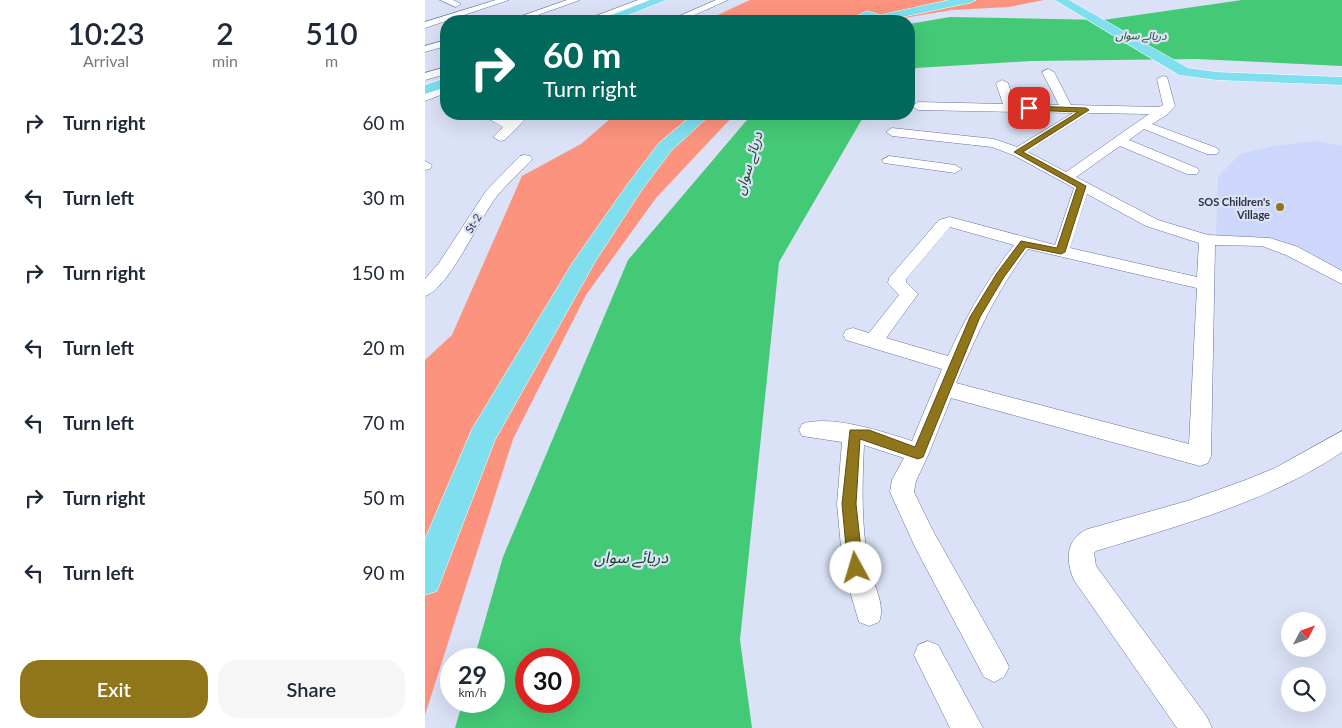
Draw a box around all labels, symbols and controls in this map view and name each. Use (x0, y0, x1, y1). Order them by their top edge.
text: 10:23 (67, 15, 145, 51)
text: 2 (216, 15, 234, 51)
text: 510 (305, 15, 358, 51)
water label: دریائے سواں (1115, 28, 1167, 44)
text: 60 m (543, 33, 621, 75)
icon: right (460, 35, 525, 100)
text: Arrival (83, 51, 129, 70)
text: min (212, 51, 238, 70)
text: m (325, 51, 338, 70)
text: Turn right (543, 75, 637, 102)
pin (1008, 87, 1050, 129)
icon: arrive (1015, 94, 1043, 122)
icon: right (20, 109, 48, 137)
text: Turn right (63, 111, 145, 134)
text: 60 m (362, 111, 405, 134)
water label: دریائے سواں (730, 129, 767, 197)
icon: left (20, 184, 48, 212)
text: Turn left (63, 186, 134, 209)
text: 30 m (362, 186, 405, 209)
place label: SOS Children's Village (1198, 195, 1270, 221)
marker: SOS Children's Village (1274, 201, 1286, 213)
street label: St-2 (462, 211, 484, 235)
icon: right (20, 259, 48, 287)
text: Turn right (63, 261, 145, 284)
text: 150 m (351, 261, 405, 284)
icon: left (20, 334, 48, 362)
text: Turn left (63, 336, 134, 359)
text: 20 m (362, 336, 405, 359)
icon: left (20, 409, 48, 437)
text: Turn left (63, 411, 134, 434)
text: 70 m (362, 411, 405, 434)
icon: right (20, 484, 48, 512)
text: Turn right (63, 486, 145, 509)
text: 50 m (362, 486, 405, 509)
position arrow (829, 541, 881, 593)
water label: دریائے سواں (594, 547, 668, 568)
icon: left (20, 559, 48, 587)
text: Turn left (63, 561, 134, 584)
text: 90 m (362, 561, 405, 584)
north arrow (1281, 612, 1326, 658)
map controls (1281, 612, 1326, 712)
speed limit sign: 30 (515, 648, 580, 713)
text: 29 (458, 659, 487, 689)
button: Exit (20, 660, 208, 718)
button: Share (218, 660, 405, 718)
button: search (1281, 667, 1326, 712)
text: km/h (458, 685, 487, 700)

